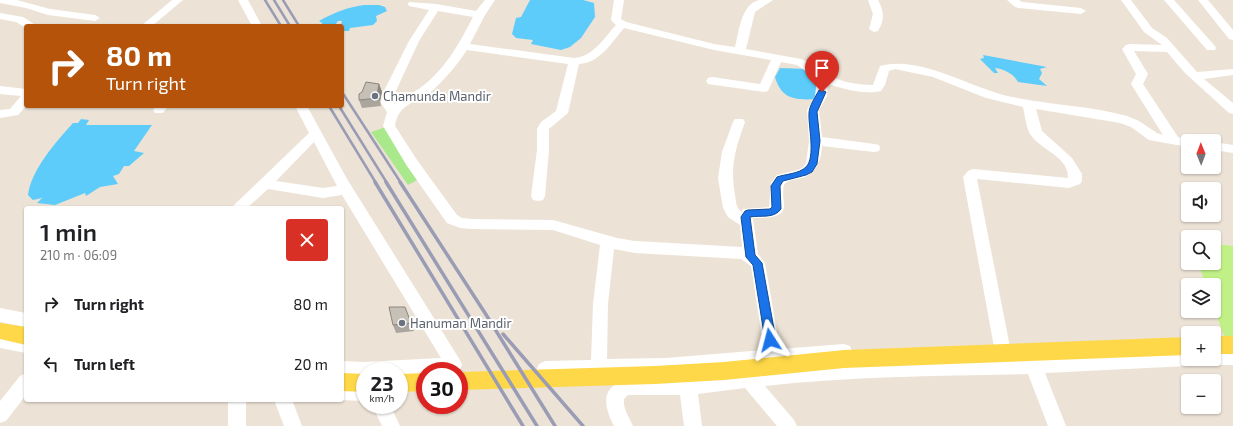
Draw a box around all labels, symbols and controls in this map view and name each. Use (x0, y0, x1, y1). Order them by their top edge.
text: 80 m (106, 38, 172, 72)
icon: right (40, 40, 92, 92)
pin (805, 51, 839, 92)
icon: arrive (811, 57, 833, 79)
text: Turn right (106, 72, 186, 94)
place label: Chamunda Mandir (383, 88, 491, 104)
marker: Chamunda Mandir (370, 91, 380, 101)
north arrow (1181, 134, 1221, 174)
map controls (1181, 134, 1221, 414)
button: sound (1181, 182, 1221, 222)
text: 1 min (40, 217, 97, 246)
button: close (286, 219, 328, 261)
button: search (1181, 230, 1221, 270)
text: 210 m · 06:09 (40, 247, 117, 263)
button: layers (1181, 278, 1221, 318)
icon: right (40, 293, 62, 315)
text: Turn right (74, 295, 144, 313)
text: 80 m (293, 295, 328, 313)
place label: Hanuman Mandir (410, 315, 512, 331)
marker: Hanuman Mandir (397, 318, 407, 328)
position arrow (749, 319, 791, 361)
button: + (1181, 326, 1221, 366)
icon: left (40, 353, 62, 375)
text: Turn left (74, 355, 135, 373)
text: 20 m (294, 355, 328, 373)
speed limit sign: 30 (416, 362, 468, 414)
text: 23 (371, 371, 393, 395)
button: − (1181, 374, 1221, 414)
text: km/h (370, 392, 394, 404)

